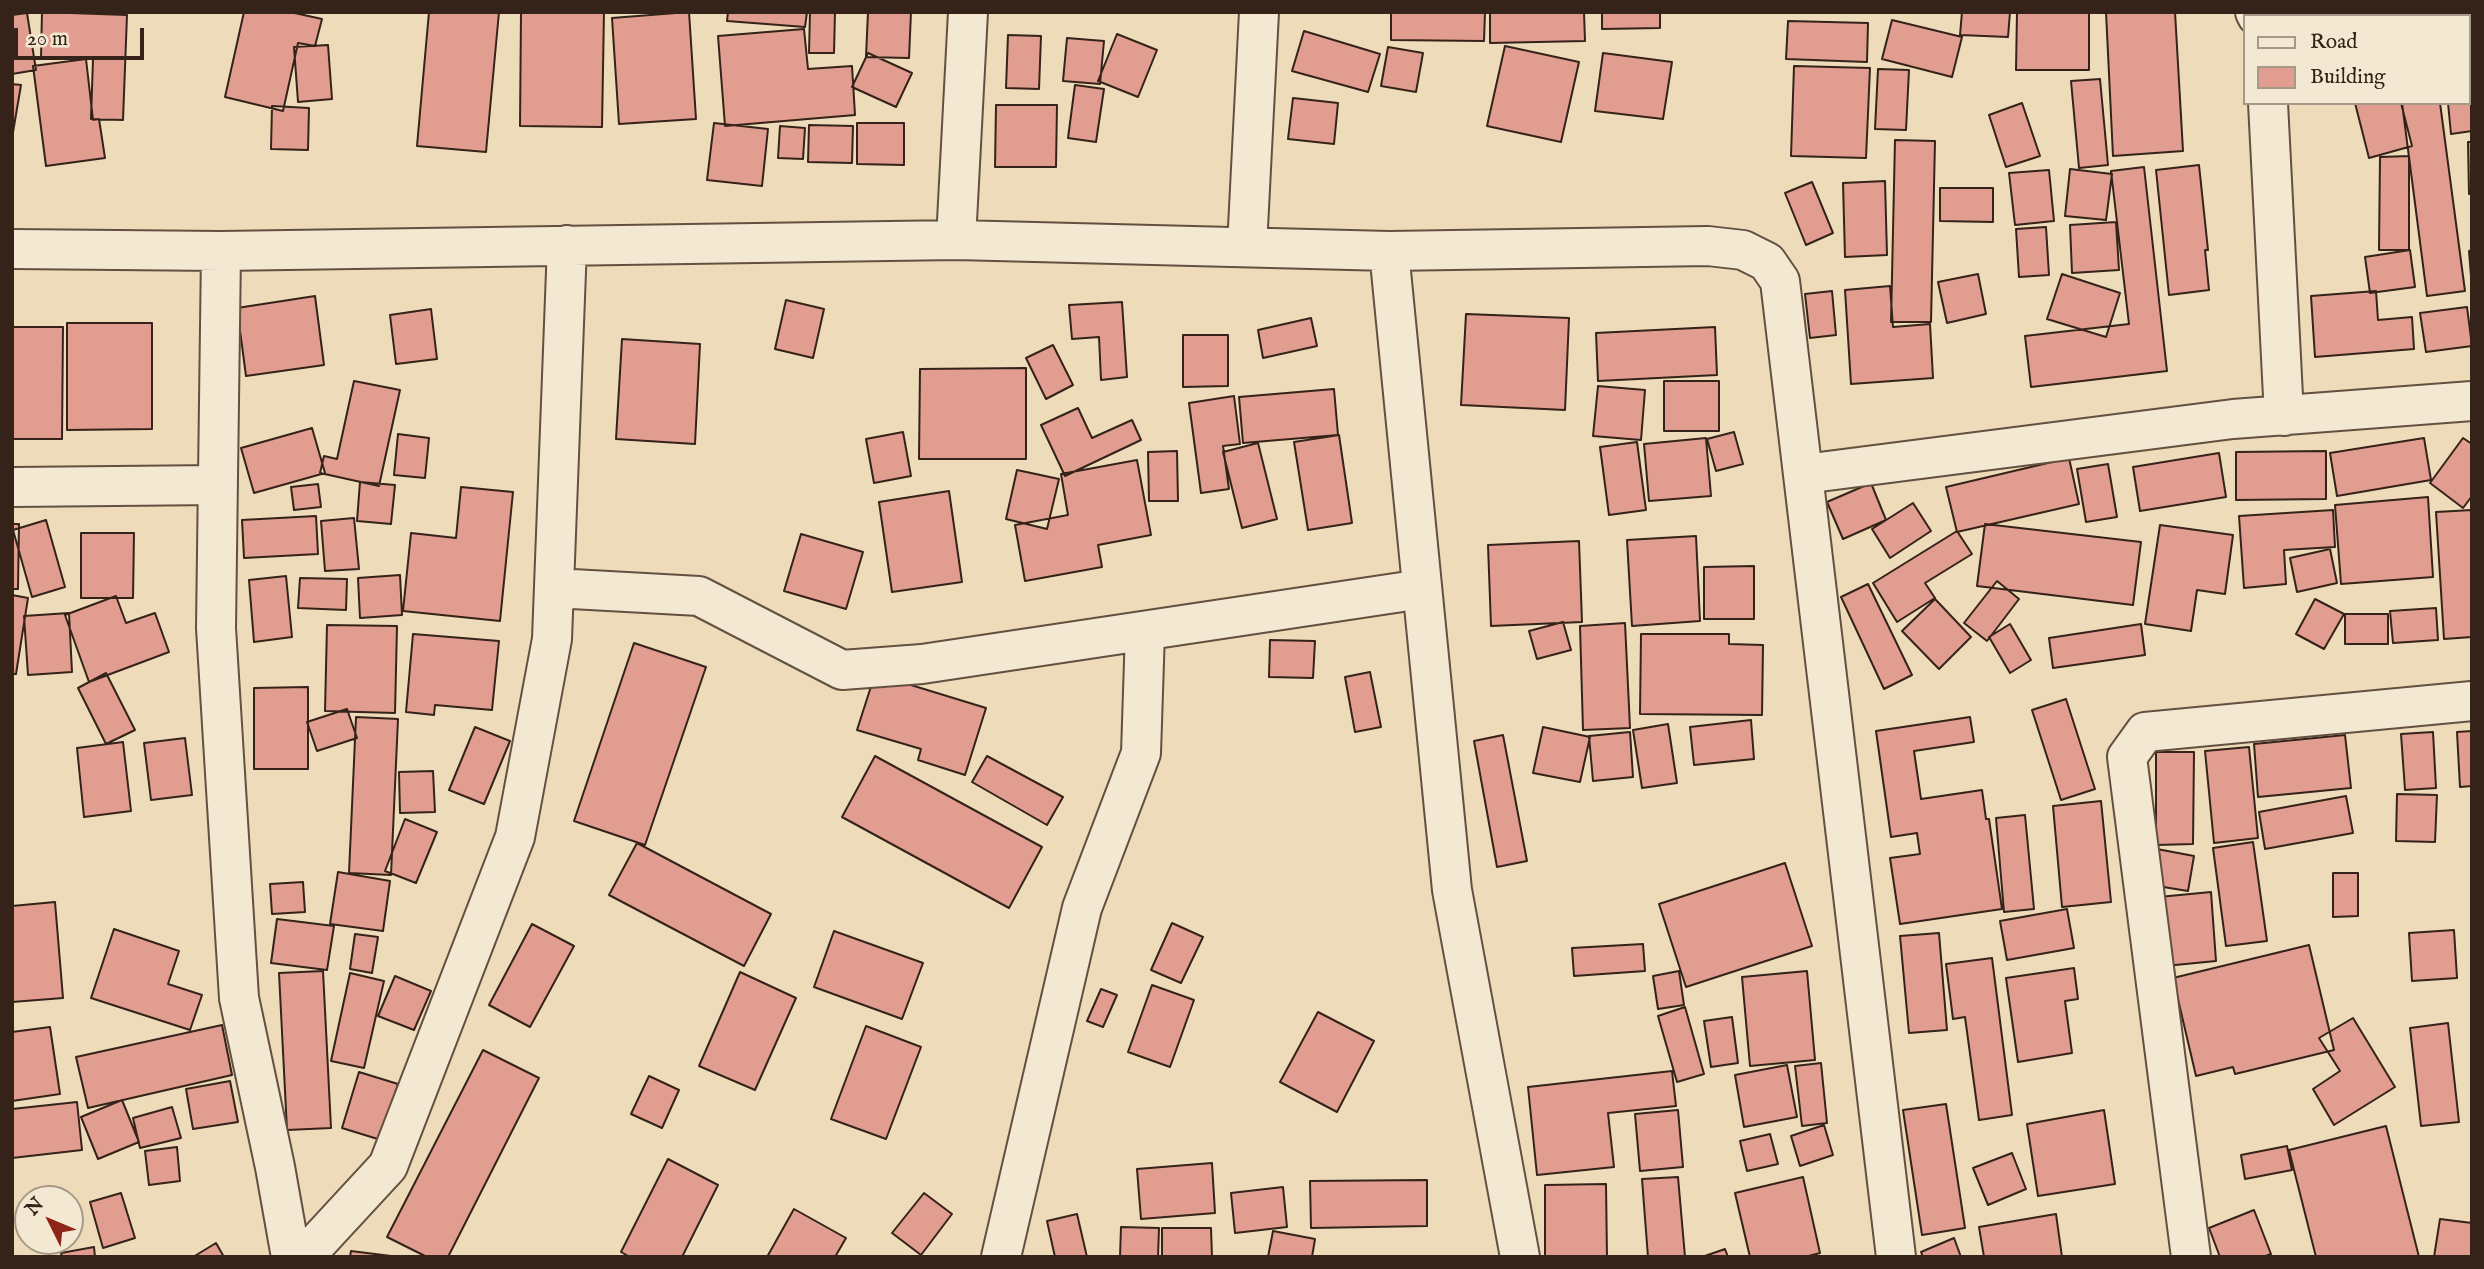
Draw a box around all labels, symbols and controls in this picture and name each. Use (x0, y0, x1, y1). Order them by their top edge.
scale bar (18, 14, 147, 58)
legend (2242, 14, 2470, 105)
text: 20 m (27, 26, 68, 53)
text: Road (2310, 29, 2357, 56)
text: Building (2310, 64, 2385, 91)
north arrow (14, 1185, 84, 1255)
text: N (21, 1193, 49, 1221)

